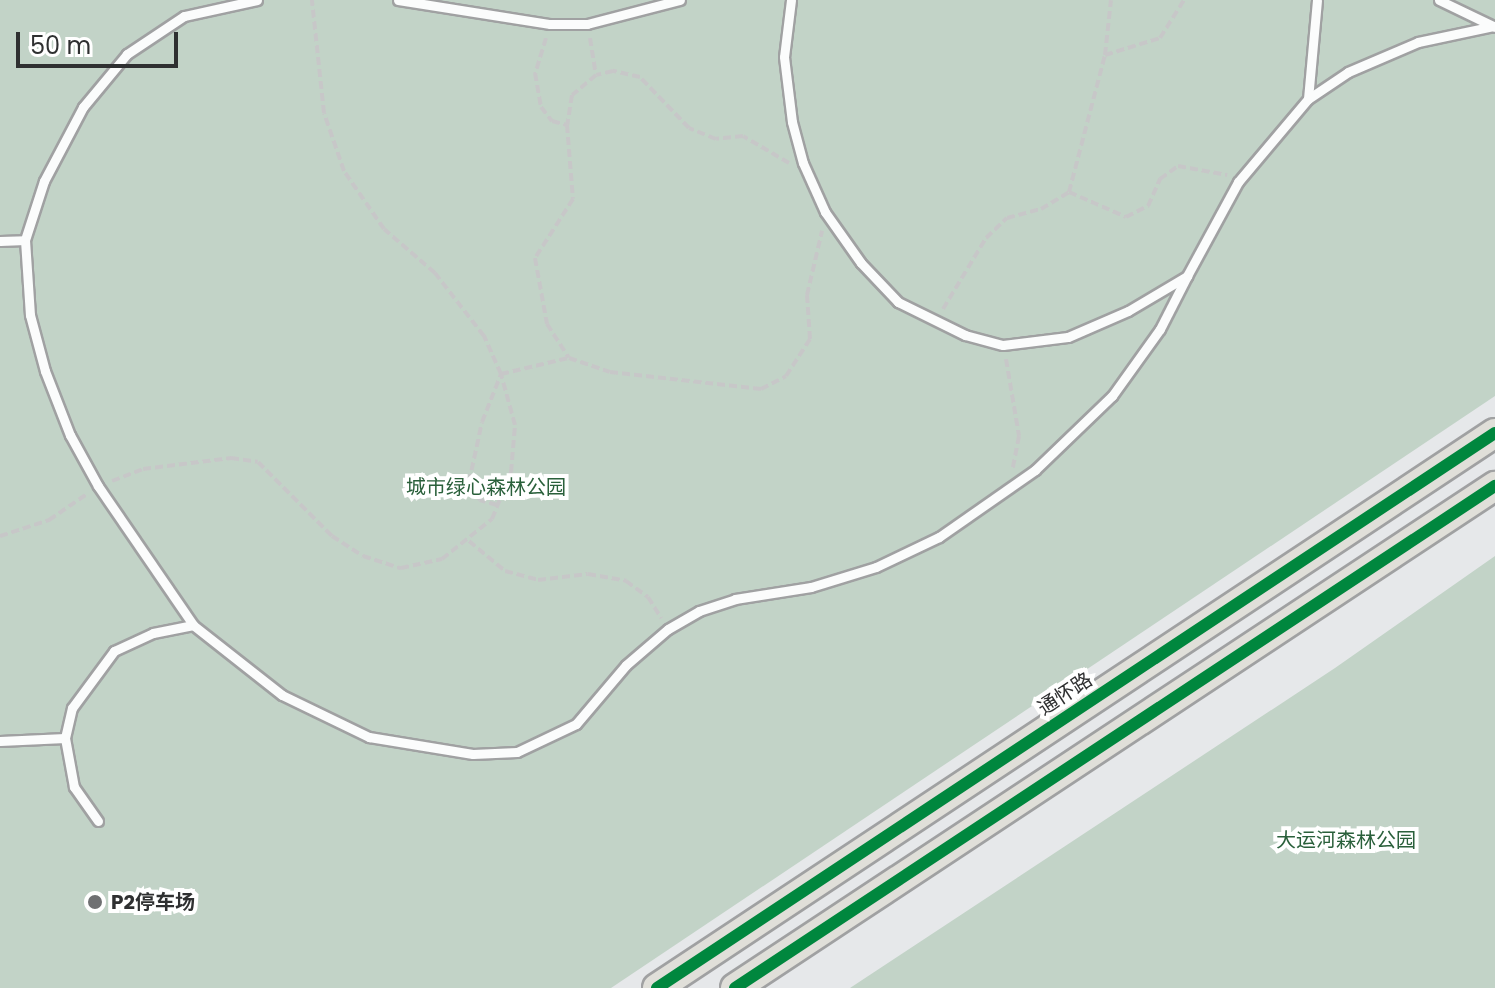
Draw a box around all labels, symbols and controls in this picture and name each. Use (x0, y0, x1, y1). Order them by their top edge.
scale bar (20, 16, 182, 66)
text: 50 m (30, 29, 91, 62)
park label: 城市绿心森林公园 (406, 475, 566, 499)
street label: 通怀路 (1033, 668, 1097, 720)
park label: 大运河森林公园 (1276, 828, 1416, 852)
place label: P2停车场 (111, 890, 195, 914)
marker: P2停车场 (86, 893, 104, 911)

